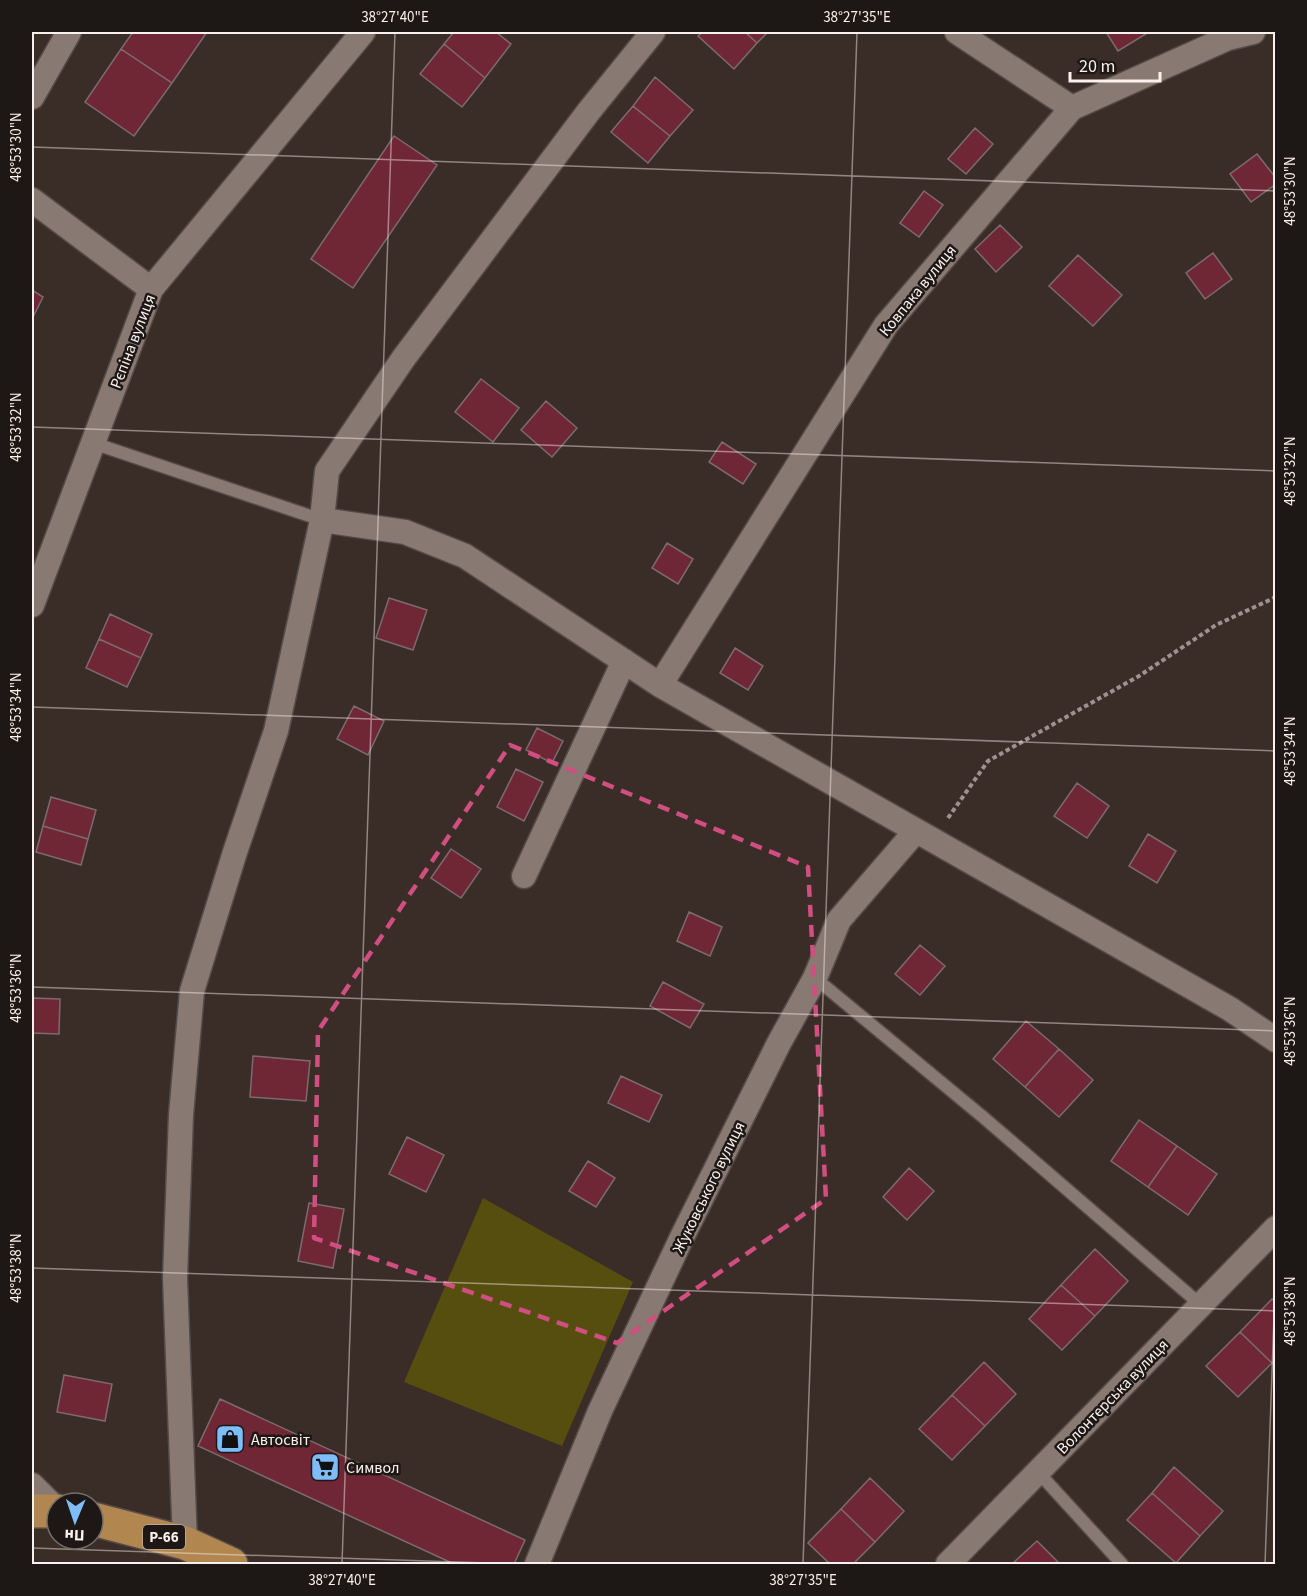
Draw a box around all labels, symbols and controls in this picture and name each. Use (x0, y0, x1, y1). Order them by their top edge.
text: 38°27'40"E (361, 7, 429, 28)
text: 38°27'35"E (823, 7, 891, 28)
scale bar (1070, 45, 1160, 83)
text: 20 m (1079, 54, 1115, 79)
text: 48°53'30"N (6, 112, 27, 182)
text: 48°53'30"N (1280, 156, 1301, 226)
street label: Ковпака вулиця (874, 240, 962, 341)
street label: Рєпіна вулиця (105, 291, 161, 392)
text: 48°53'32"N (6, 392, 27, 462)
text: 48°53'32"N (1280, 436, 1301, 506)
text: 48°53'34"N (6, 672, 27, 742)
text: 48°53'34"N (1280, 716, 1301, 786)
text: 48°53'36"N (6, 953, 27, 1023)
text: 48°53'36"N (1280, 996, 1301, 1066)
street label: Жуковського вулиця (667, 1118, 750, 1257)
text: 48°53'38"N (6, 1233, 27, 1303)
text: 48°53'38"N (1280, 1276, 1301, 1346)
street label: Волонтерська вулиця (1052, 1334, 1174, 1459)
shop icon: Автосвіт (214, 1423, 246, 1455)
place label: Автосвіт (251, 1429, 310, 1451)
supermarket icon: Символ (309, 1451, 341, 1483)
place label: Символ (346, 1457, 400, 1479)
north arrow (45, 1491, 105, 1551)
text: Пн (64, 1524, 85, 1546)
road number: Р-66 (143, 1525, 185, 1549)
text: 38°27'40"E (308, 1570, 376, 1591)
text: 38°27'35"E (769, 1570, 837, 1591)

